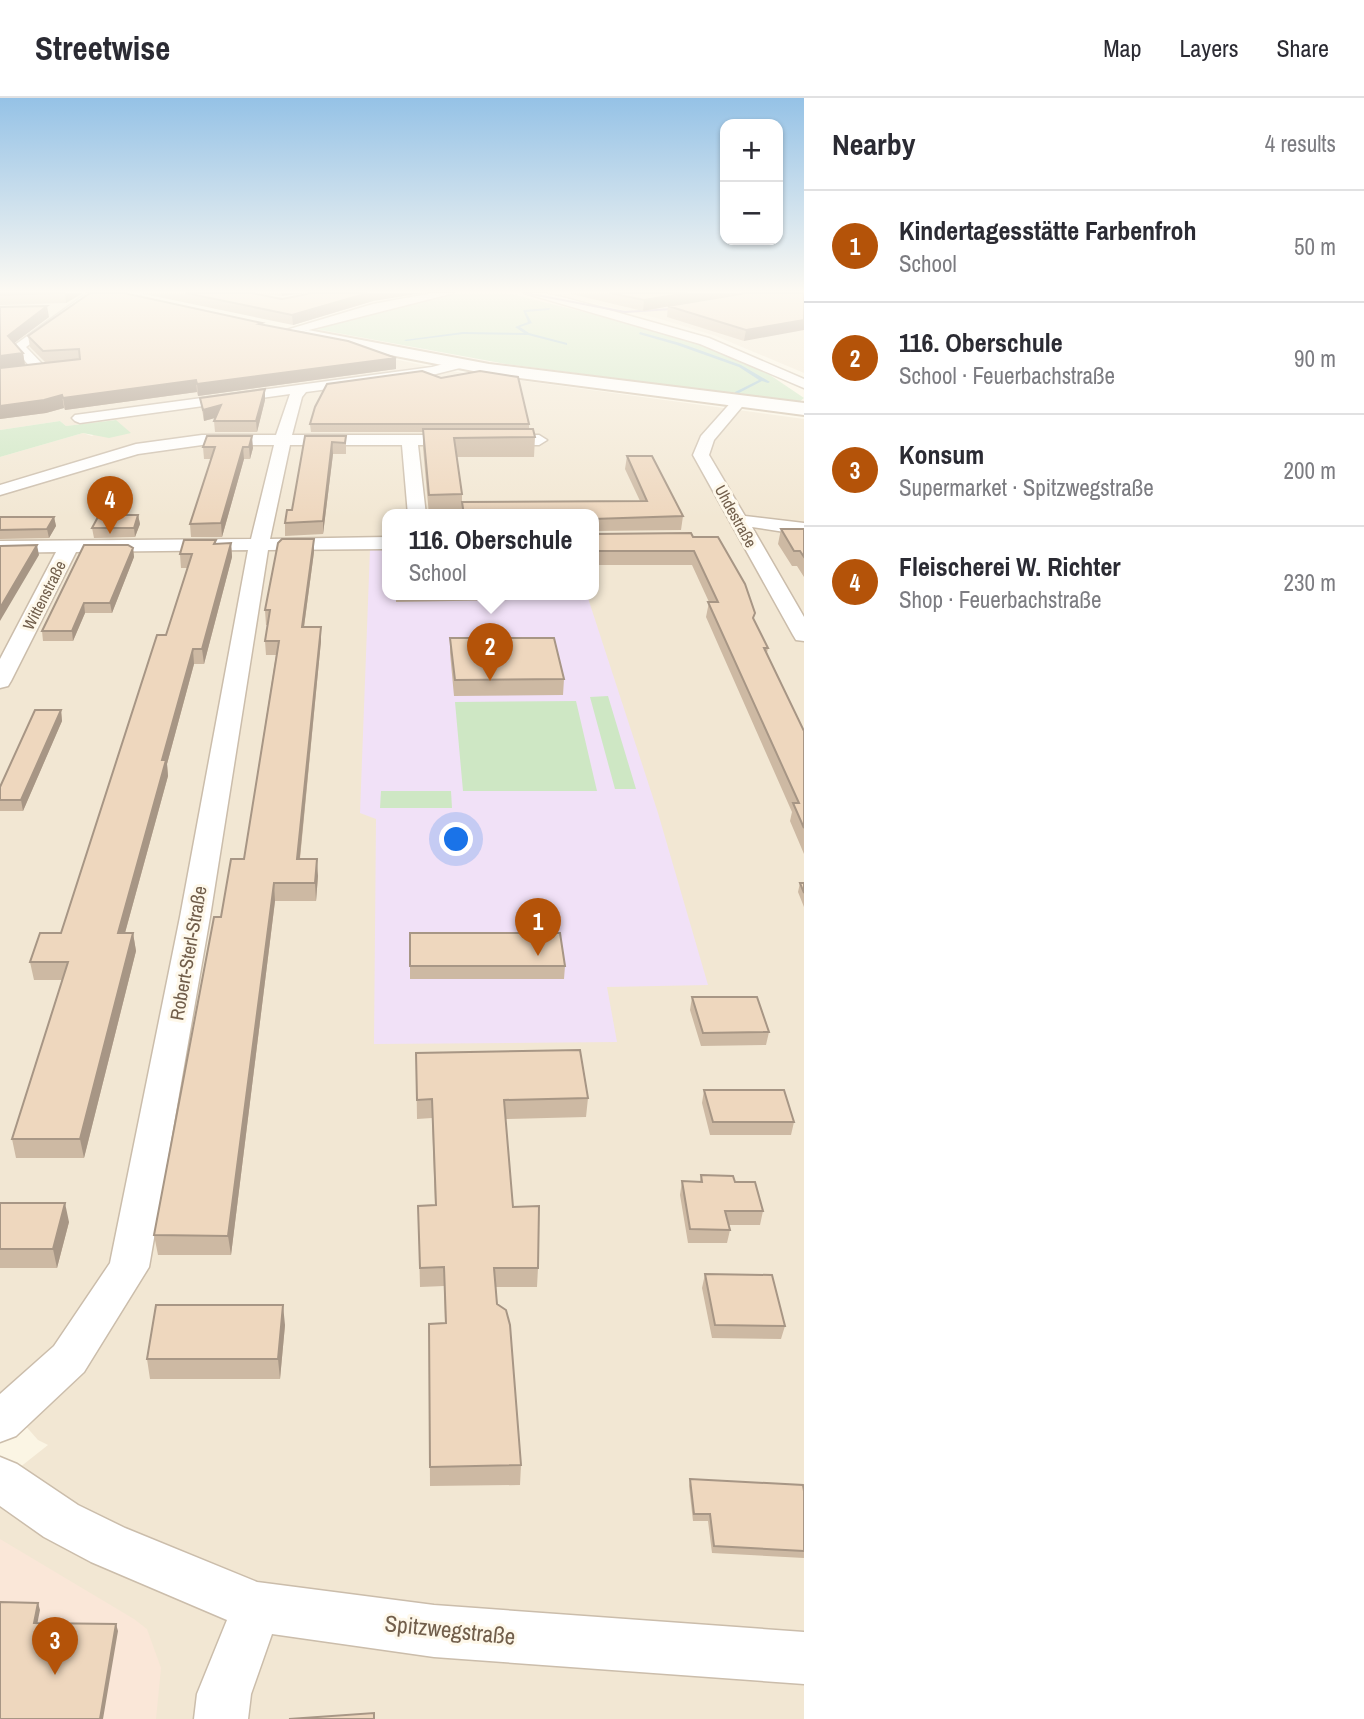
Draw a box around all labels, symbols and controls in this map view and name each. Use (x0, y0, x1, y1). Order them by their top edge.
text: Streetwise (35, 26, 170, 70)
text: Map (1103, 32, 1141, 64)
text: Layers (1179, 32, 1238, 64)
text: Share (1276, 32, 1329, 64)
map controls (720, 119, 783, 245)
button: + (720, 119, 783, 182)
text: Nearby (832, 124, 915, 164)
text: 4 results (1265, 128, 1336, 159)
button: − (720, 182, 783, 245)
text: Kindertagesstätte Farbenfroh (899, 213, 1197, 248)
text: 1 (850, 231, 860, 262)
text: 50 m (1294, 231, 1336, 262)
text: School (899, 248, 957, 279)
text: 116. Oberschule (899, 325, 1063, 360)
text: 2 (850, 343, 860, 374)
text: 90 m (1294, 343, 1336, 374)
text: School · Feuerbachstraße (899, 360, 1115, 391)
text: Konsum (899, 437, 984, 472)
text: 3 (850, 455, 860, 486)
text: 200 m (1284, 455, 1336, 486)
text: Supermarket · Spitzwegstraße (899, 472, 1154, 503)
pin: 4 (87, 476, 133, 534)
street label: Uhdestraße (710, 481, 762, 551)
popup (382, 509, 599, 600)
text: 116. Oberschule (409, 522, 572, 557)
text: Fleischerei W. Richter (899, 549, 1121, 584)
street label: Wittenstraße (17, 557, 71, 633)
text: School (409, 557, 466, 588)
text: 4 (850, 567, 860, 598)
text: 230 m (1284, 567, 1336, 598)
text: Shop · Feuerbachstraße (899, 584, 1101, 615)
pin: 2 (467, 623, 513, 681)
your location (439, 822, 473, 856)
street label: Robert-Sterl-Straße (163, 884, 213, 1022)
pin: 1 (515, 898, 561, 956)
street label: Spitzwegstraße (383, 1607, 517, 1652)
pin: 3 (32, 1617, 78, 1675)

